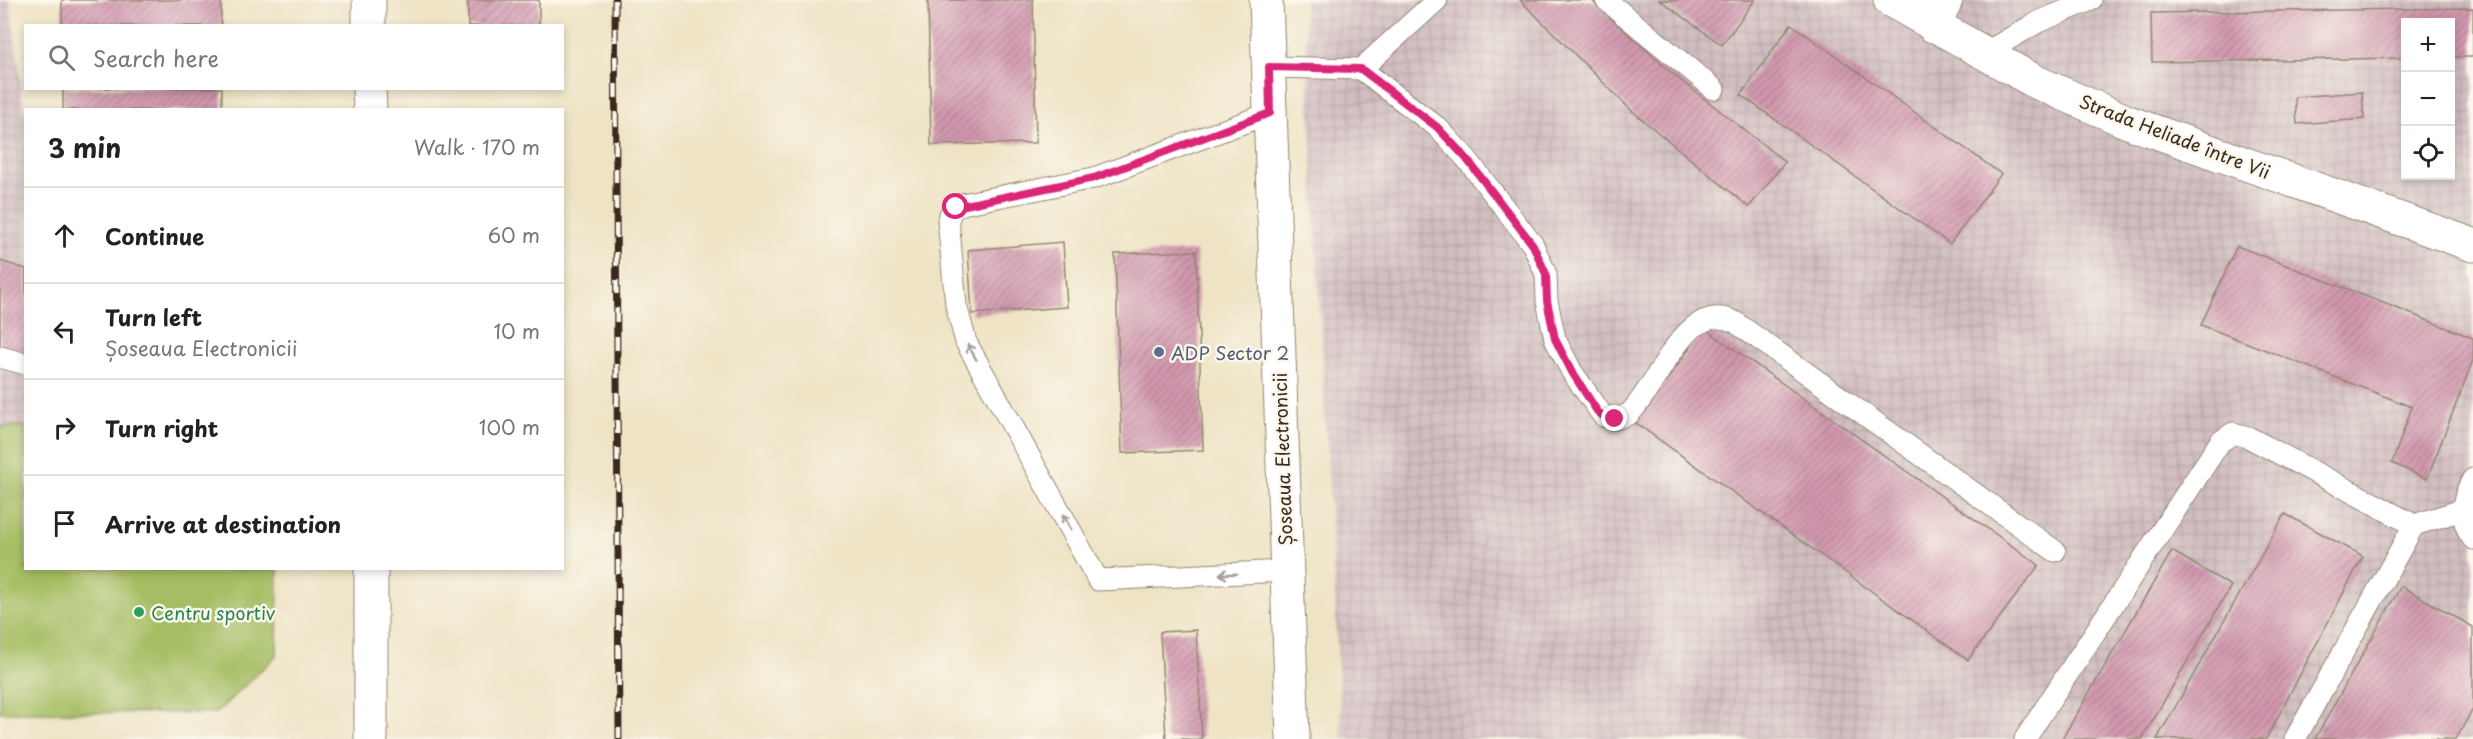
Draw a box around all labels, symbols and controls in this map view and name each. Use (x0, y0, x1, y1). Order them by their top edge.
map controls (2401, 18, 2455, 180)
button: + (2401, 18, 2455, 72)
search box (24, 24, 564, 90)
icon: search (45, 41, 78, 74)
text: Search here (93, 41, 219, 74)
button: − (2401, 72, 2455, 126)
street label: Strada Heliade între Vii (2076, 87, 2274, 185)
button: locate (2401, 126, 2455, 180)
text: 3 min (48, 128, 121, 167)
text: Walk · 170 m (414, 132, 540, 162)
route start (942, 193, 968, 219)
icon: ahead (48, 219, 81, 252)
text: Continue (105, 219, 204, 252)
text: 60 m (488, 220, 540, 250)
text: Turn left (105, 300, 202, 333)
icon: left (48, 315, 81, 348)
text: 10 m (493, 316, 540, 346)
text: Șoseaua Electronicii (105, 333, 297, 363)
place label: ADP Sector 2 (1171, 339, 1289, 366)
one-way arrow (966, 344, 978, 361)
marker: ADP Sector 2 (1152, 345, 1166, 359)
street label: Șoseaua Electronicii (1265, 372, 1299, 546)
route end (1601, 405, 1627, 431)
icon: right (48, 411, 81, 444)
text: Turn right (105, 411, 218, 444)
text: 100 m (479, 412, 540, 442)
icon: arrive (48, 507, 81, 540)
text: Arrive at destination (105, 507, 341, 540)
one-way arrow (1060, 514, 1072, 531)
one-way arrow (1218, 568, 1238, 579)
place label: Centru sportiv (151, 599, 275, 626)
marker: Centru sportiv (132, 605, 146, 619)

